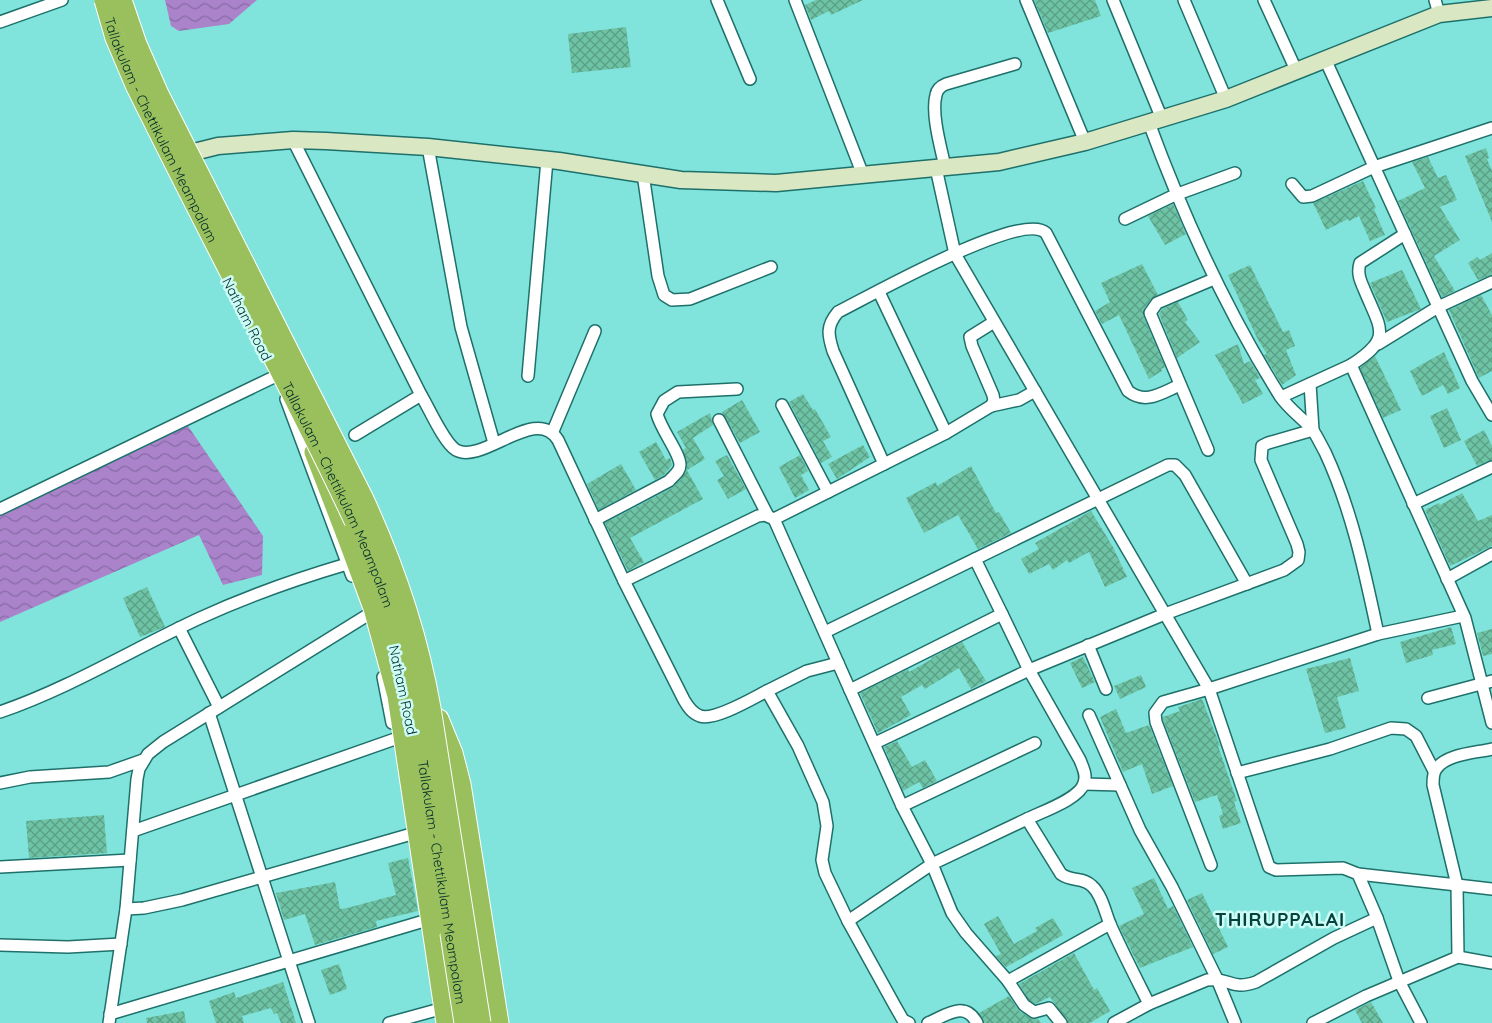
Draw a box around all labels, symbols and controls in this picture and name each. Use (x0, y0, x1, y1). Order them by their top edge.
street label: Tallakulam - Chettikulam Meampalam (100, 15, 222, 245)
street label: Natham Road (218, 274, 276, 364)
street label: Tallakulam - Chettikulam Meampalam (278, 379, 397, 610)
street label: Natham Road (385, 644, 421, 736)
street label: Tallakulam - Chettikulam Meampalam (414, 759, 470, 1006)
district label: THIRUPPALAI (1215, 907, 1345, 931)

